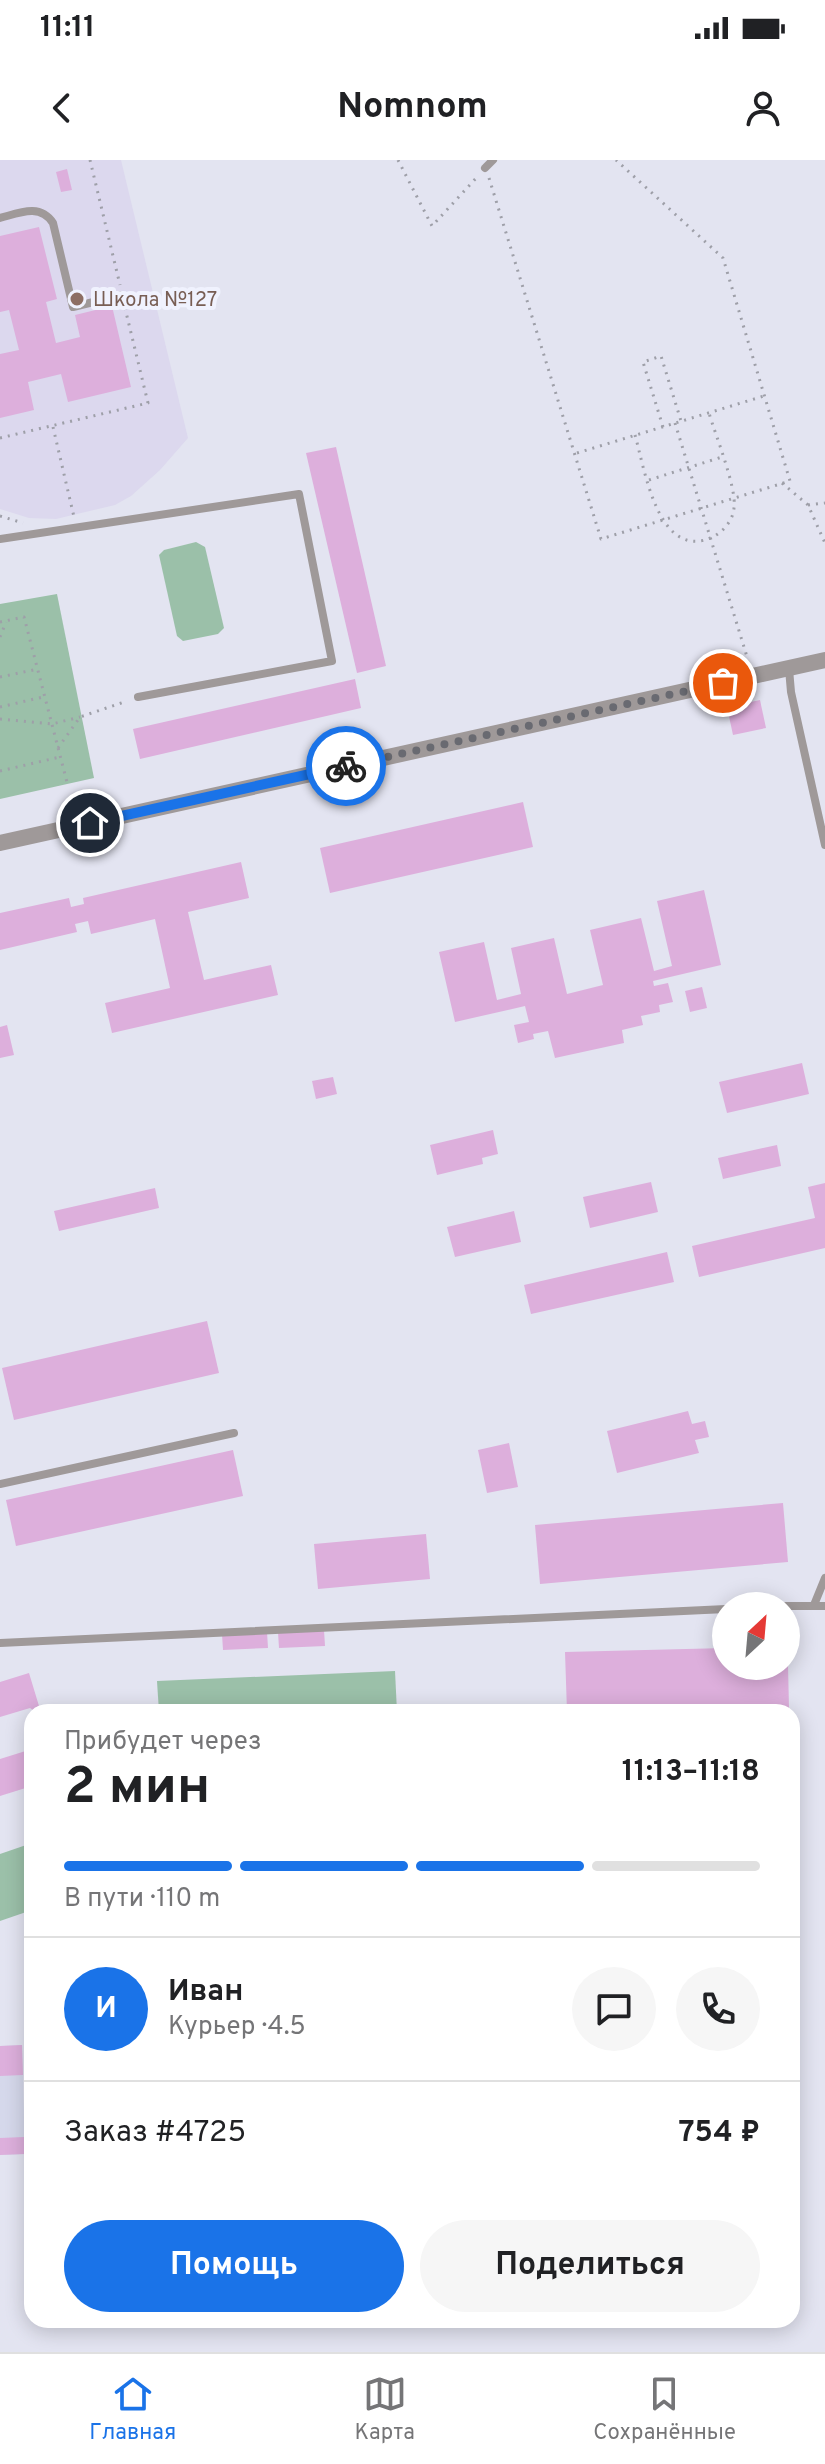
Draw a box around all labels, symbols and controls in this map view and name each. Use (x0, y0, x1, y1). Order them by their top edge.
text: 11:11 (40, 10, 95, 47)
text: Nomnom (337, 85, 488, 131)
icon: back (40, 86, 84, 130)
icon: person (741, 86, 785, 130)
place label: Школа №127 (93, 288, 217, 314)
marker: Школа №127 (68, 290, 86, 308)
pin (689, 649, 757, 717)
icon: bag (701, 661, 745, 705)
courier (306, 726, 386, 806)
icon: bike (324, 744, 368, 788)
pin (56, 789, 124, 857)
icon: home (68, 801, 112, 845)
north arrow (712, 1592, 800, 1680)
map controls (712, 1592, 800, 1680)
text: Прибудет через (64, 1726, 262, 1759)
text: 11:13–11:18 (622, 1754, 760, 1791)
text: 2 мин (64, 1756, 210, 1822)
text: В пути · 110 m (64, 1883, 220, 1916)
button: chat (572, 1967, 656, 2051)
button: phone (676, 1967, 760, 2051)
text: Иван (168, 1974, 243, 2011)
text: И (95, 1991, 117, 2028)
text: Курьер · 4.5 (168, 2011, 306, 2044)
text: Заказ #4725 (64, 2115, 246, 2152)
text: 754 ₽ (678, 2115, 760, 2152)
button: Помощь (64, 2220, 404, 2312)
button: Поделиться (420, 2220, 760, 2312)
tab: Главная (89, 2372, 176, 2447)
tab: Карта (355, 2372, 415, 2447)
tab: Сохранённые (593, 2372, 736, 2447)

